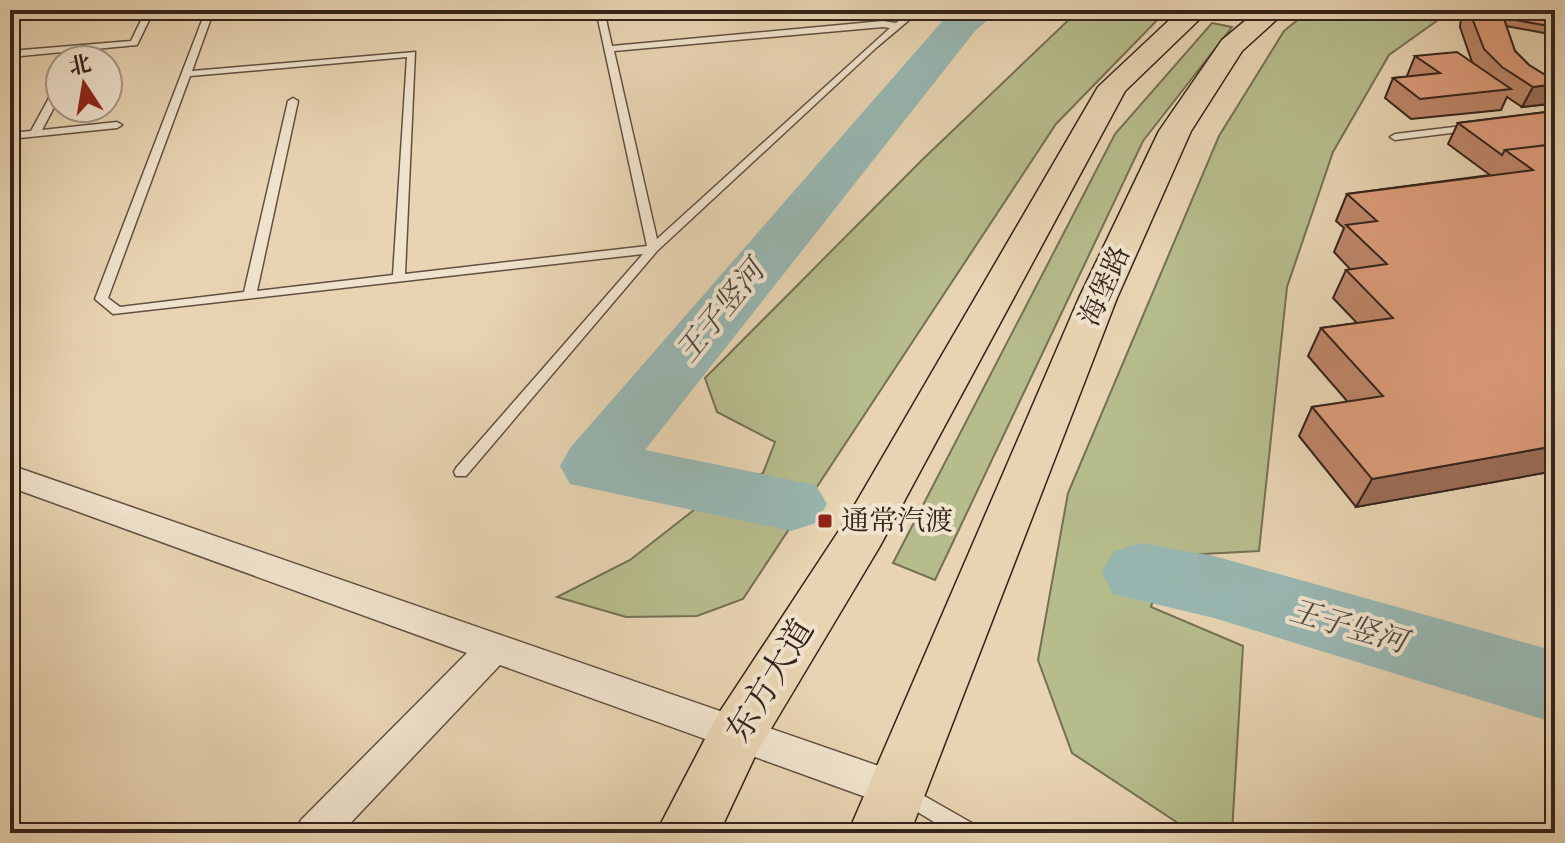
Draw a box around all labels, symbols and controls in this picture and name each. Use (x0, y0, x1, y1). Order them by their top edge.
north arrow (44, 44, 124, 124)
text: 北 (67, 50, 94, 81)
street label: 海堡路 (1072, 241, 1138, 331)
water label: 王子竖河 (668, 250, 777, 371)
place label: 通常汽渡 (841, 504, 953, 539)
marker: 通常汽渡 (816, 512, 834, 530)
water label: 王子竖河 (1285, 592, 1416, 663)
street label: 东方大道 (718, 612, 824, 750)

